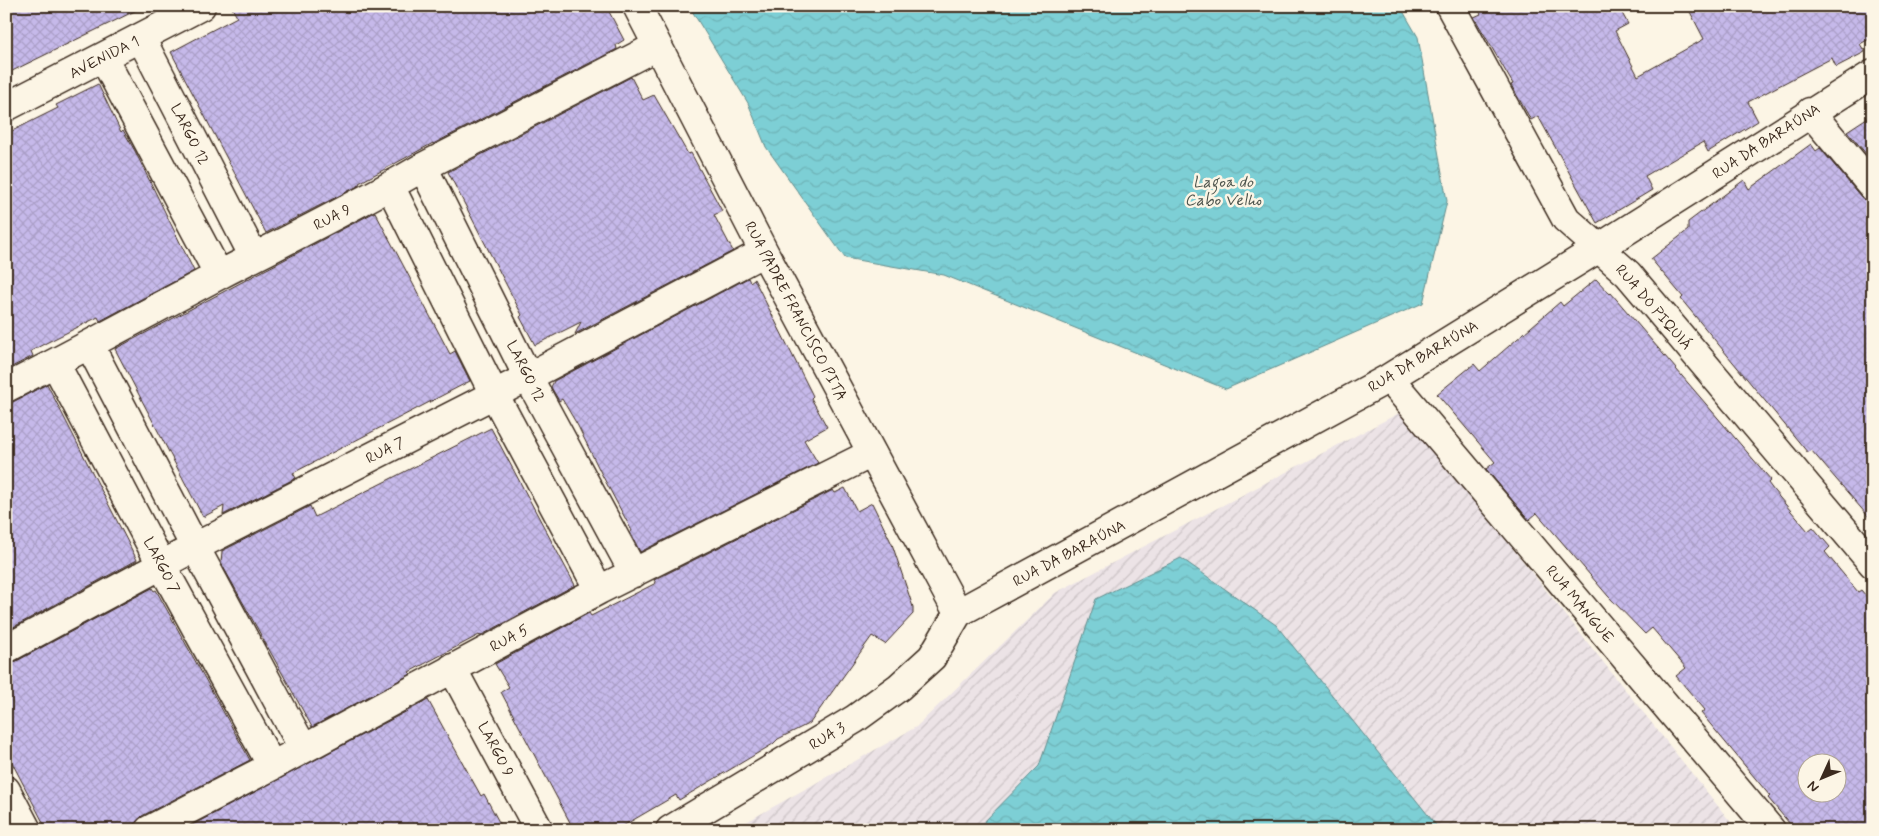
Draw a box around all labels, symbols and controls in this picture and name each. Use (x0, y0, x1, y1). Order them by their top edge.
street label: AVENIDA 1 (66, 32, 143, 84)
street label: RUA DA BARAÚNA (1709, 99, 1824, 184)
street label: LARGO 12 (165, 100, 213, 169)
water label: Lagoa do Cabo Velho (1185, 172, 1262, 211)
street label: RUA 9 (310, 200, 355, 236)
street label: RUA PADRE FRANCISCO PITA (739, 218, 851, 405)
street label: RUA DO PIQUIÁ (1611, 260, 1697, 355)
street label: RUA DA BARAÚNA (1365, 316, 1482, 398)
street label: LARGO 12 (501, 337, 549, 406)
street label: RUA 7 (363, 433, 408, 469)
street label: RUA DA BARAÚNA (1010, 516, 1129, 592)
street label: LARGO 7 (138, 534, 184, 597)
street label: RUA MANGUE (1541, 561, 1618, 648)
street label: RUA 5 (487, 620, 532, 657)
street label: RUA 3 (806, 718, 849, 755)
street label: LARGO 9 (472, 719, 518, 780)
north arrow (1796, 754, 1846, 804)
text: N (1804, 777, 1823, 796)

